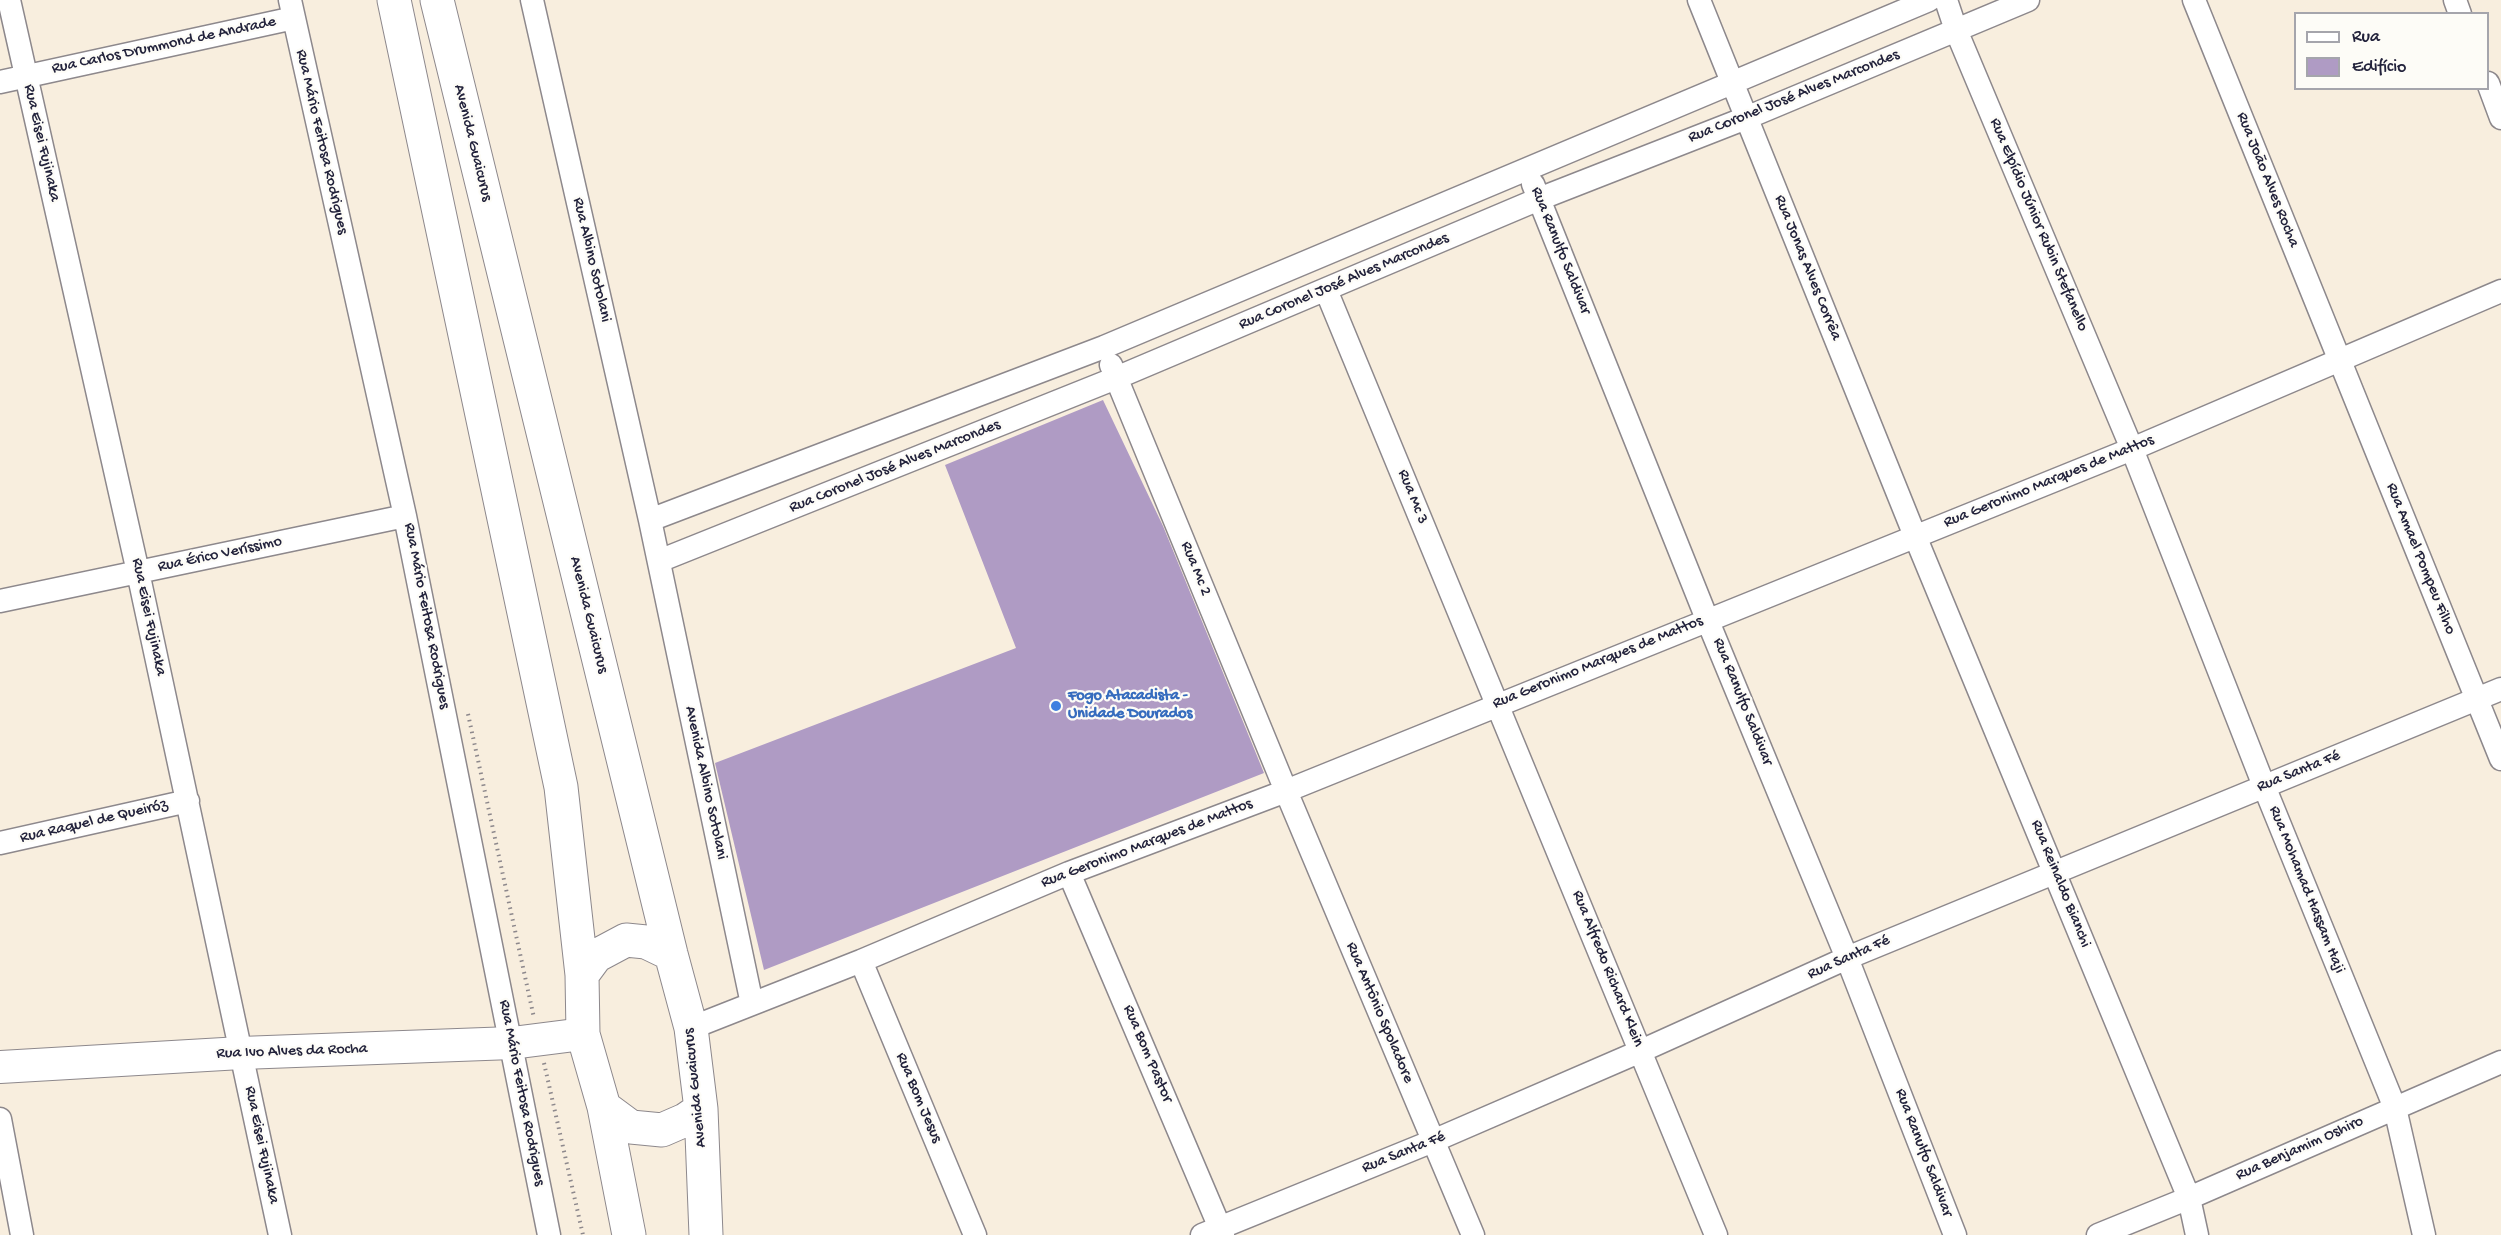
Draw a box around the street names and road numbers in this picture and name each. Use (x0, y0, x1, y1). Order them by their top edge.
street label: Rua Carlos Drummond de Andrade (50, 13, 278, 79)
street label: Rua Coronel José Alves Marcondes (1686, 46, 1902, 148)
street label: Rua Mário Feitosa Rodrigues (290, 48, 352, 236)
street label: Rua Eisei Fujinaka (18, 83, 64, 203)
street label: Avenida Guaicurus (448, 83, 496, 203)
street label: Rua João Alves Rocha (2231, 110, 2303, 250)
street label: Rua Elpídio Júnior Rubin Stefanello (1984, 116, 2092, 334)
street label: Rua Ranulfo Saldivar (1526, 184, 1594, 318)
street label: Rua Jonas Alves Corrêa (1769, 193, 1845, 343)
street label: Rua Albino Sotolani (567, 196, 615, 324)
street label: Rua Coronel José Alves Marcondes (1236, 229, 1452, 335)
street label: Rua Coronel José Alves Marcondes (787, 416, 1003, 518)
street label: Rua Geronimo Marques de Mattos (1941, 431, 2157, 533)
street label: Rua Mc 3 (1392, 467, 1432, 527)
street label: Rua Amael Pompeu Filho (2381, 480, 2459, 638)
street label: Rua Mário Feitosa Rodrigues (399, 521, 453, 711)
street label: Rua Érico Veríssimo (156, 532, 284, 578)
street label: Rua Mc 2 (1175, 539, 1215, 599)
street label: Avenida Guaicurus (564, 555, 612, 675)
street label: Rua Eisei Fujinaka (126, 556, 170, 678)
street label: Rua Geronimo Marques de Mattos (1490, 612, 1706, 714)
street label: Rua Ranulfo Saldivar (1708, 635, 1776, 769)
street label: Avenida Albino Sotolani (679, 704, 731, 862)
street label: Rua Santa Fé (2255, 747, 2343, 797)
street label: Rua Geronimo Marques de Mattos (1039, 795, 1255, 893)
street label: Rua Raquel de Queiróz (18, 796, 170, 848)
street label: Rua Mohamad Hassam Haji (2264, 804, 2348, 976)
street label: Rua Reinaldo Bianchi (2026, 817, 2094, 951)
street label: Rua Alfredo Richard Klein (1567, 888, 1647, 1050)
street label: Rua Santa Fé (1805, 931, 1893, 985)
street label: Rua Antônio Spoladore (1341, 940, 1417, 1086)
street label: Rua Mário Feitosa Rodrigues (494, 998, 548, 1188)
street label: Rua Bom Pastor (1118, 1002, 1176, 1106)
street label: Avenida Guaicurus (680, 1027, 712, 1149)
street label: Rua Ivo Alves da Rocha (216, 1040, 368, 1064)
street label: Rua Bom Jesus (890, 1050, 946, 1146)
street label: Rua Eisei Fujinaka (239, 1084, 283, 1206)
street label: Rua Ranulfo Saldivar (1890, 1086, 1956, 1220)
street label: Rua Benjamim Oshiro (2233, 1112, 2367, 1186)
street label: Rua Santa Fé (1360, 1128, 1448, 1178)

